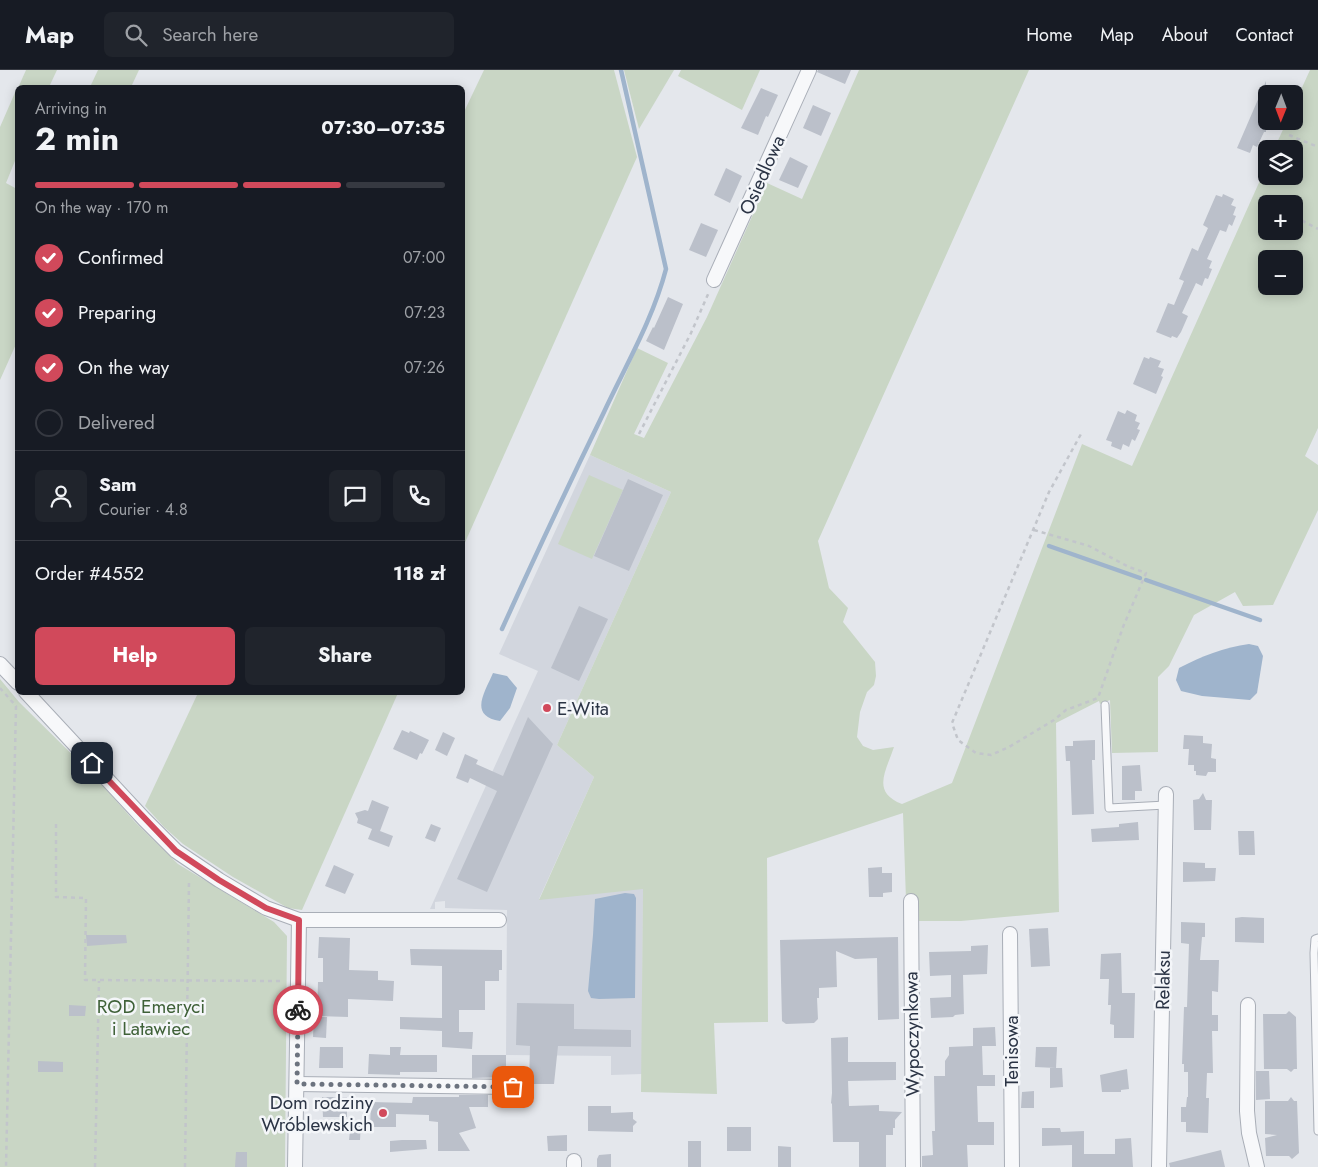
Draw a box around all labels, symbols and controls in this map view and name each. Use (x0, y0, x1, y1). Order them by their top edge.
search box (104, 12, 454, 57)
text: Map (25, 17, 74, 52)
icon: search (122, 21, 150, 49)
text: Search here (162, 21, 258, 48)
text: Home (1026, 22, 1072, 48)
text: Map (1100, 22, 1134, 48)
text: About (1162, 22, 1207, 48)
text: Contact (1235, 22, 1293, 48)
north arrow (1258, 85, 1302, 130)
map controls (1258, 85, 1303, 295)
text: Arriving in (35, 97, 107, 120)
text: 07:30–07:35 (321, 114, 445, 141)
text: 2 min (35, 116, 119, 162)
street label: Osiedlowa (732, 131, 792, 219)
button: layers (1258, 140, 1303, 185)
button: + (1258, 195, 1303, 240)
text: On the way · 170 m (35, 196, 169, 219)
icon: check (35, 244, 63, 272)
text: Confirmed (78, 244, 164, 271)
text: 07:00 (403, 246, 445, 269)
button: − (1258, 250, 1303, 295)
icon: check (35, 299, 63, 327)
text: Preparing (78, 299, 156, 326)
text: 07:23 (404, 301, 445, 324)
icon: check (35, 354, 63, 382)
text: On the way (78, 354, 169, 381)
text: 07:26 (404, 356, 445, 379)
text: Delivered (78, 409, 155, 436)
button: person (35, 470, 87, 522)
button: chat (329, 470, 381, 522)
button: phone (393, 470, 445, 522)
text: Sam (99, 471, 137, 498)
text: Courier · 4.8 (99, 498, 188, 521)
text: Order #4552 (35, 560, 144, 587)
text: 118 zł (393, 560, 445, 587)
button: Help (35, 627, 235, 685)
button: Share (245, 627, 445, 685)
place label: E-Wita (557, 695, 609, 722)
marker: E-Wita (541, 702, 553, 714)
pin (71, 742, 113, 784)
icon: home (78, 749, 106, 777)
street label: Relaksu (1149, 950, 1177, 1010)
street label: Wypoczynkowa (897, 971, 927, 1097)
courier (273, 985, 323, 1035)
park label: ROD Emeryci i Latawiec (97, 993, 205, 1042)
icon: bike (284, 996, 312, 1024)
street label: Tenisowa (998, 1015, 1025, 1087)
pin (492, 1066, 534, 1108)
icon: bag (499, 1073, 527, 1101)
place label: Dom rodziny Wróblewskich (261, 1089, 374, 1138)
marker: Dom rodziny Wróblewskich (377, 1107, 389, 1119)

